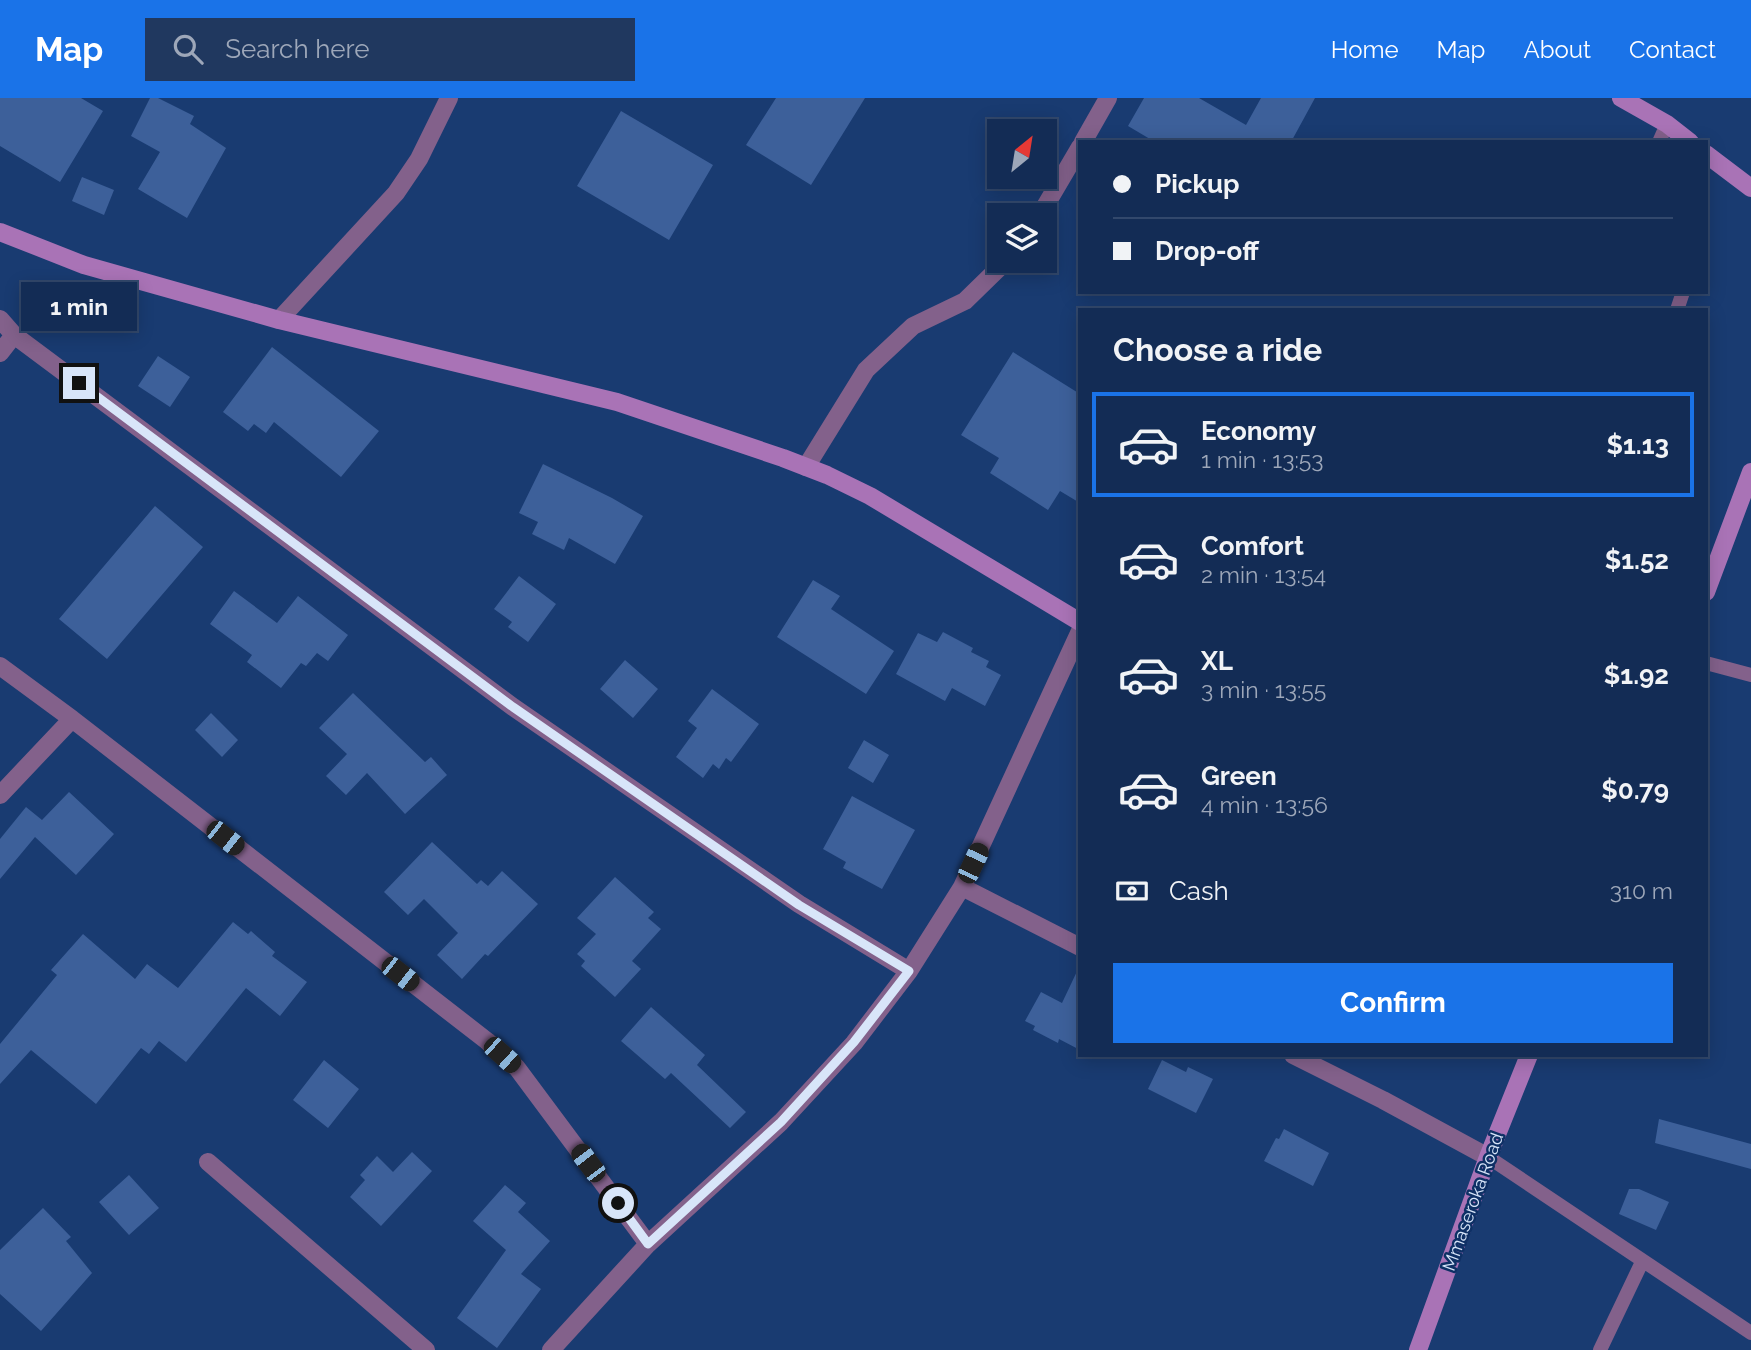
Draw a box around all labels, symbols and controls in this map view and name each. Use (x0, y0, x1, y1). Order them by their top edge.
search box (145, 18, 635, 81)
text: Map (35, 30, 103, 69)
icon: search (169, 30, 207, 68)
text: Search here (225, 34, 370, 64)
text: Home (1331, 35, 1399, 64)
text: Map (1437, 35, 1485, 64)
text: About (1523, 35, 1591, 64)
text: Contact (1629, 35, 1716, 64)
north arrow (987, 119, 1057, 189)
map controls (987, 119, 1057, 273)
text: Pickup (1155, 169, 1240, 199)
button: layers (987, 203, 1057, 273)
text: Drop-off (1155, 236, 1259, 266)
callout: 1 min (21, 282, 137, 330)
text: 1 min (50, 293, 108, 320)
text: Choose a ride (1113, 331, 1322, 368)
route end (63, 367, 95, 399)
icon: car (1117, 413, 1180, 476)
text: Economy (1201, 416, 1316, 446)
text: $1.13 (1606, 430, 1669, 460)
text: 1 min · 13:53 (1201, 446, 1324, 473)
icon: car (1117, 528, 1180, 591)
text: Comfort (1201, 531, 1304, 561)
text: $1.52 (1605, 545, 1669, 575)
text: 2 min · 13:54 (1201, 561, 1326, 588)
icon: car (1117, 643, 1180, 706)
text: XL (1201, 646, 1233, 676)
text: $1.92 (1604, 660, 1669, 690)
text: 3 min · 13:55 (1201, 676, 1326, 703)
icon: car (1117, 758, 1180, 821)
text: Green (1201, 761, 1277, 791)
text: $0.79 (1601, 775, 1669, 805)
text: 4 min · 13:56 (1201, 791, 1328, 818)
car (202, 817, 249, 859)
car (955, 840, 992, 886)
icon: cash (1113, 872, 1151, 910)
text: Cash (1169, 876, 1229, 906)
text: 310 m (1610, 877, 1673, 904)
car (377, 953, 424, 995)
button: Confirm (1113, 963, 1673, 1043)
car (480, 1033, 525, 1077)
street label: Mmaseroka Road (1438, 1130, 1507, 1274)
car (567, 1140, 610, 1186)
route start (602, 1187, 634, 1219)

